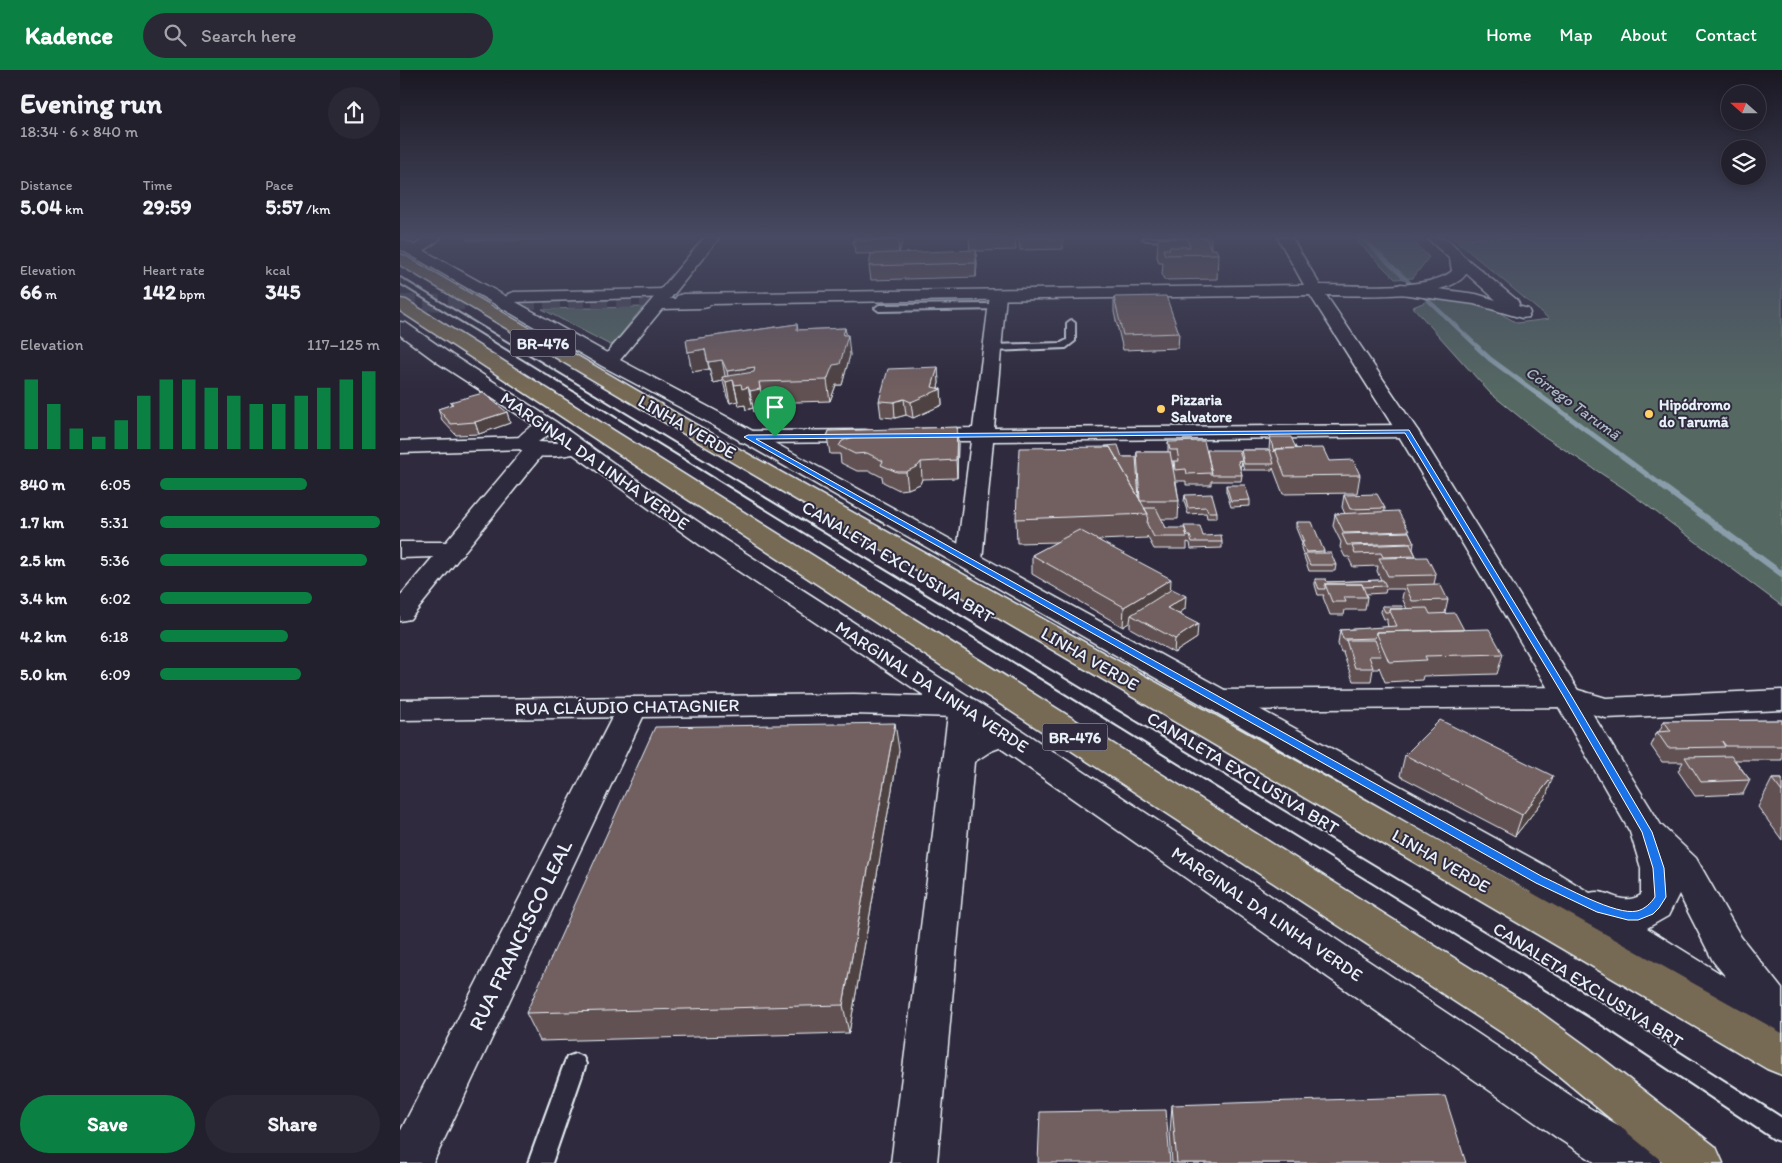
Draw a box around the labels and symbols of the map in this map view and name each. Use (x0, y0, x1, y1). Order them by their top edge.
north arrow (1721, 85, 1766, 130)
road number: BR-476 (510, 330, 576, 356)
water label: Córrego Tarumã (1522, 362, 1624, 444)
pin (754, 386, 796, 437)
street label: MARGINAL DA LINHA VERDE (496, 387, 694, 535)
street label: LINHA VERDE (634, 390, 740, 464)
place label: Pizzaria Salvatore (1171, 391, 1232, 426)
place label: Hipódromo do Tarumã (1659, 396, 1731, 431)
marker: Pizzaria Salvatore (1155, 403, 1167, 415)
marker: Hipódromo do Tarumã (1643, 408, 1655, 420)
street label: CANALETA EXCLUSIVA BRT (798, 496, 998, 628)
street label: MARGINAL DA LINHA VERDE (831, 616, 1033, 758)
street label: LINHA VERDE (1037, 622, 1143, 696)
street label: RUA CLÁUDIO CHATAGNIER (515, 694, 740, 720)
street label: CANALETA EXCLUSIVA BRT (1143, 707, 1343, 839)
road number: BR-476 (1042, 724, 1108, 750)
street label: LINHA VERDE (1388, 824, 1494, 898)
street label: RUA FRANCISCO LEAL (463, 835, 577, 1034)
street label: MARGINAL DA LINHA VERDE (1167, 842, 1367, 986)
street label: CANALETA EXCLUSIVA BRT (1489, 917, 1687, 1053)

